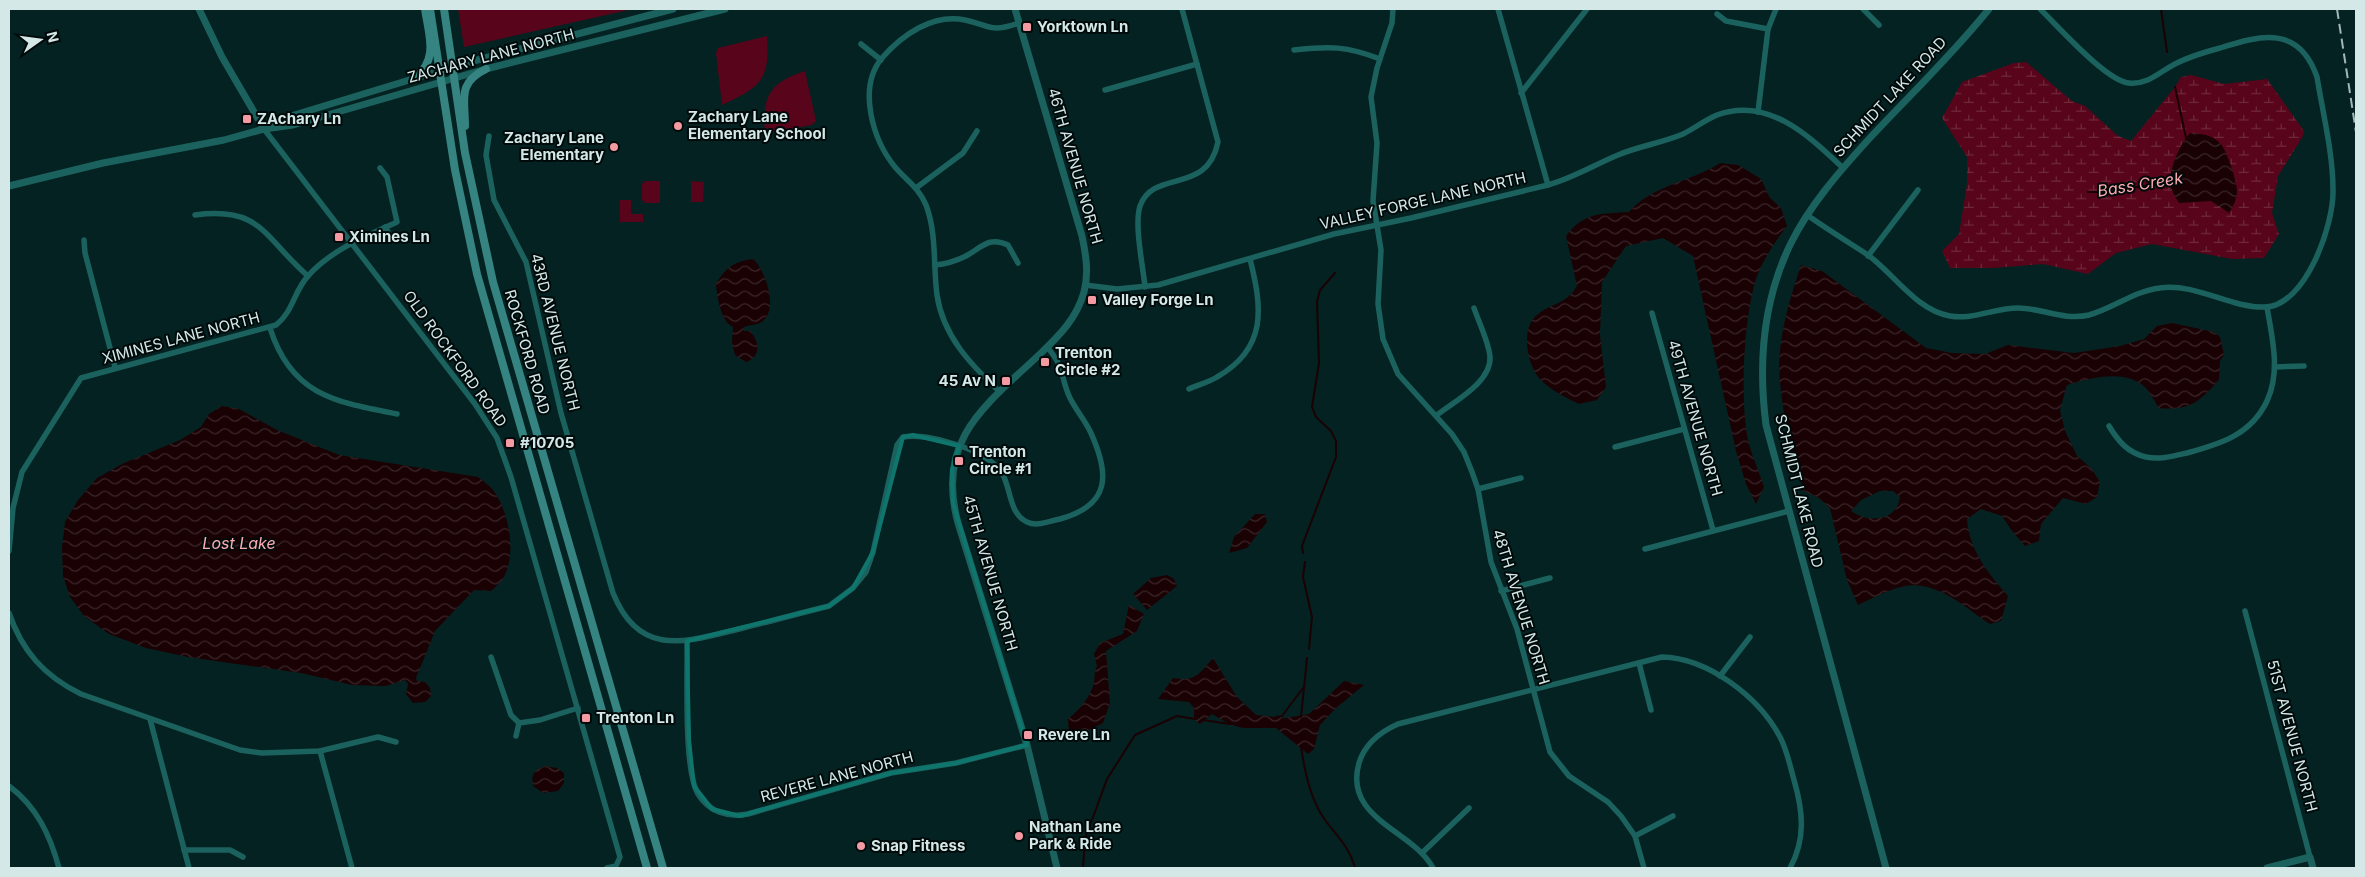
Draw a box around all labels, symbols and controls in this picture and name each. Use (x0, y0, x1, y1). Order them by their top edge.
north arrow (15, 15, 65, 65)
place label: Yorktown Ln (1037, 17, 1128, 36)
marker: Yorktown Ln (1021, 21, 1033, 33)
street label: ZACHARY LANE NORTH (405, 24, 576, 87)
text: N (44, 30, 63, 44)
street label: SCHMIDT LAKE ROAD (1829, 33, 1950, 161)
street label: 46TH AVENUE NORTH (1044, 86, 1107, 246)
place label: Zachary Lane Elementary School (688, 107, 826, 143)
place label: ZAchary Ln (257, 109, 341, 128)
marker: ZAchary Ln (241, 113, 253, 125)
marker: Zachary Lane Elementary School (672, 120, 684, 132)
place label: Zachary Lane Elementary (504, 128, 604, 164)
marker: Zachary Lane Elementary (608, 141, 620, 153)
water label: Bass Creek (2096, 167, 2184, 201)
street label: VALLEY FORGE LANE NORTH (1318, 168, 1528, 234)
place label: Ximines Ln (349, 227, 430, 246)
marker: Ximines Ln (333, 231, 345, 243)
street label: 43RD AVENUE NORTH (527, 251, 584, 412)
street label: OLD ROCKFORD ROAD (400, 287, 511, 431)
street label: ROCKFORD ROAD (501, 287, 554, 416)
place label: Valley Forge Ln (1102, 290, 1214, 309)
marker: Valley Forge Ln (1086, 294, 1098, 306)
street label: XIMINES LANE NORTH (100, 307, 262, 368)
street label: 49TH AVENUE NORTH (1664, 338, 1727, 498)
place label: Trenton Circle #2 (1055, 343, 1120, 379)
marker: Trenton Circle #2 (1039, 356, 1051, 368)
place label: 45 Av N (939, 371, 996, 390)
marker: 45 Av N (1000, 375, 1012, 387)
street label: SCHMIDT LAKE ROAD (1771, 412, 1828, 570)
place label: #10705 (520, 433, 574, 452)
marker: #10705 (504, 437, 516, 449)
place label: Trenton Circle #1 (969, 442, 1031, 478)
marker: Trenton Circle #1 (953, 455, 965, 467)
street label: 45TH AVENUE NORTH (959, 493, 1022, 653)
street label: 48TH AVENUE NORTH (1489, 527, 1554, 687)
water label: Lost Lake (202, 533, 276, 553)
street label: 51ST AVENUE NORTH (2263, 658, 2322, 814)
place label: Trenton Ln (596, 708, 674, 727)
marker: Trenton Ln (580, 712, 592, 724)
place label: Revere Ln (1038, 725, 1110, 744)
marker: Revere Ln (1022, 729, 1034, 741)
street label: REVERE LANE NORTH (758, 747, 915, 806)
place label: Nathan Lane Park & Ride (1029, 817, 1121, 853)
marker: Nathan Lane Park & Ride (1013, 830, 1025, 842)
place label: Snap Fitness (871, 836, 965, 855)
marker: Snap Fitness (855, 840, 867, 852)

